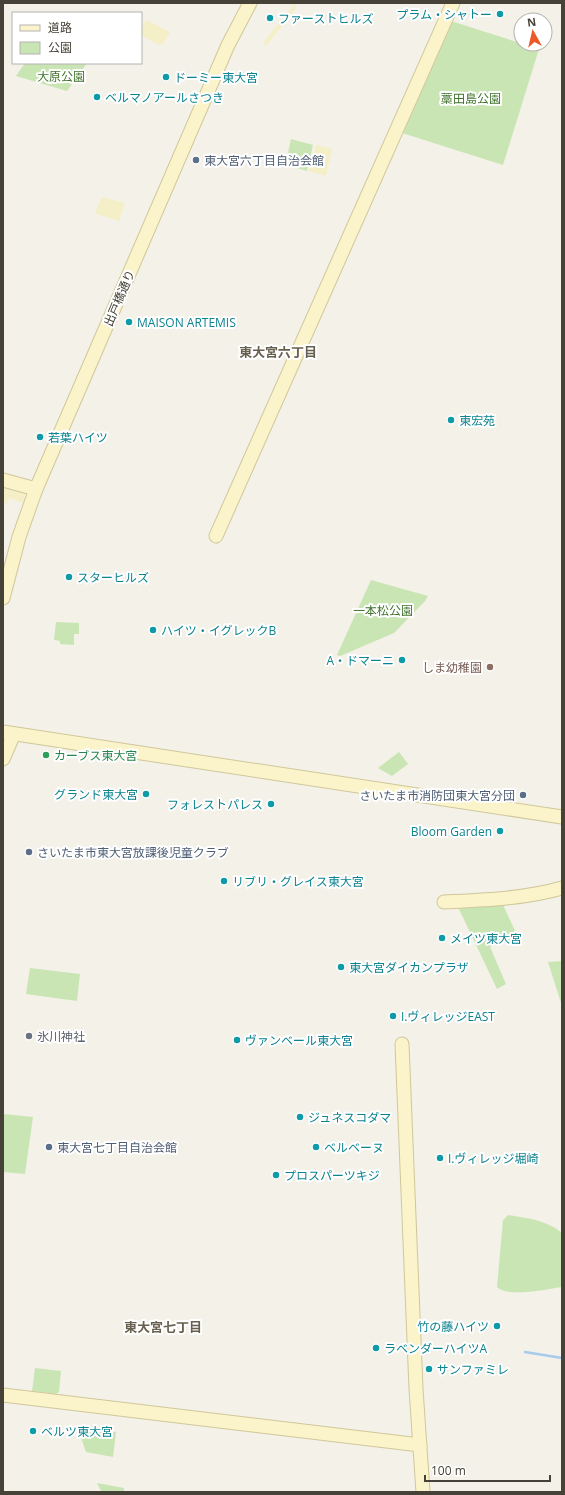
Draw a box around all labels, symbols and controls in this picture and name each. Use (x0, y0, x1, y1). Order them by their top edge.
place label: プラム・シャトー (396, 6, 492, 23)
marker: プラム・シャトー (495, 9, 505, 19)
place label: ファーストヒルズ (278, 10, 373, 27)
legend (12, 12, 142, 64)
north arrow (513, 12, 553, 52)
marker: ファーストヒルズ (265, 13, 275, 23)
text: N (526, 14, 537, 30)
text: 道路 (48, 19, 72, 36)
text: 公園 (48, 39, 72, 56)
park label: 大原公園 (37, 68, 85, 85)
place label: ドーミー東大宮 (174, 69, 258, 86)
marker: ドーミー東大宮 (161, 72, 171, 82)
place label: ベルマノアールさつき (105, 89, 224, 106)
park label: 藁田島公園 (441, 90, 501, 107)
marker: ベルマノアールさつき (92, 92, 102, 102)
place label: 東大宮六丁目自治会館 (204, 152, 324, 169)
marker: 東大宮六丁目自治会館 (191, 155, 201, 165)
street label: 出戸橋通り (99, 267, 139, 329)
place label: MAISON ARTEMIS (137, 314, 236, 331)
marker: MAISON ARTEMIS (124, 317, 134, 327)
district label: 東大宮六丁目 (239, 343, 317, 361)
place label: 東宏苑 (459, 412, 495, 429)
marker: 東宏苑 (446, 415, 456, 425)
place label: 若葉ハイツ (48, 429, 108, 446)
marker: 若葉ハイツ (35, 432, 45, 442)
place label: スターヒルズ (77, 569, 149, 586)
marker: スターヒルズ (64, 572, 74, 582)
park label: 一本松公園 (353, 602, 413, 619)
place label: ハイツ・イグレックB (161, 622, 277, 639)
marker: ハイツ・イグレックB (148, 625, 158, 635)
place label: A・ドマーニ (326, 652, 394, 669)
marker: A・ドマーニ (397, 655, 407, 665)
place label: しま幼稚園 (422, 659, 482, 676)
marker: しま幼稚園 (485, 662, 495, 672)
place label: カーブス東大宮 (54, 747, 137, 764)
marker: カーブス東大宮 (41, 750, 51, 760)
place label: グランド東大宮 (54, 786, 138, 803)
place label: さいたま市消防団東大宮分団 (359, 787, 515, 804)
marker: グランド東大宮 (141, 789, 151, 799)
marker: さいたま市消防団東大宮分団 (518, 790, 528, 800)
place label: フォレストパレス (167, 796, 263, 813)
marker: フォレストパレス (266, 799, 276, 809)
place label: Bloom Garden (411, 823, 492, 840)
marker: Bloom Garden (495, 826, 505, 836)
place label: さいたま市東大宮放課後児童クラブ (37, 844, 229, 861)
marker: さいたま市東大宮放課後児童クラブ (24, 847, 34, 857)
place label: リブリ・グレイス東大宮 (232, 873, 364, 890)
marker: リブリ・グレイス東大宮 (219, 876, 229, 886)
place label: メイツ東大宮 (450, 930, 522, 947)
marker: メイツ東大宮 (437, 933, 447, 943)
place label: 東大宮ダイカンプラザ (349, 959, 469, 976)
marker: 東大宮ダイカンプラザ (336, 962, 346, 972)
place label: I.ヴィレッジEAST (401, 1008, 495, 1025)
marker: I.ヴィレッジEAST (388, 1011, 398, 1021)
place label: 氷川神社 (37, 1028, 85, 1045)
marker: 氷川神社 (24, 1031, 34, 1041)
place label: ヴァンベール東大宮 (245, 1032, 353, 1049)
marker: ヴァンベール東大宮 (232, 1035, 242, 1045)
place label: ジュネスコダマ (308, 1109, 391, 1126)
marker: ジュネスコダマ (295, 1112, 305, 1122)
place label: 東大宮七丁目自治会館 (57, 1139, 177, 1156)
place label: ベルベーヌ (324, 1139, 384, 1156)
marker: 東大宮七丁目自治会館 (44, 1142, 54, 1152)
marker: ベルベーヌ (311, 1142, 321, 1152)
place label: I.ヴィレッジ堀崎 (448, 1150, 539, 1167)
marker: I.ヴィレッジ堀崎 (435, 1153, 445, 1163)
place label: プロスパーツキジ (284, 1167, 380, 1184)
marker: プロスパーツキジ (271, 1170, 281, 1180)
district label: 東大宮七丁目 (124, 1318, 202, 1336)
place label: 竹の藤ハイツ (417, 1318, 489, 1335)
marker: 竹の藤ハイツ (492, 1321, 502, 1331)
place label: ラベンダーハイツA (384, 1340, 488, 1357)
marker: ラベンダーハイツA (371, 1343, 381, 1353)
place label: サンファミレ (437, 1361, 509, 1378)
marker: サンファミレ (424, 1364, 434, 1374)
place label: ベルツ東大宮 (41, 1423, 113, 1440)
marker: ベルツ東大宮 (28, 1426, 38, 1436)
scale bar (425, 1457, 550, 1483)
text: 100 m (431, 1462, 466, 1479)

